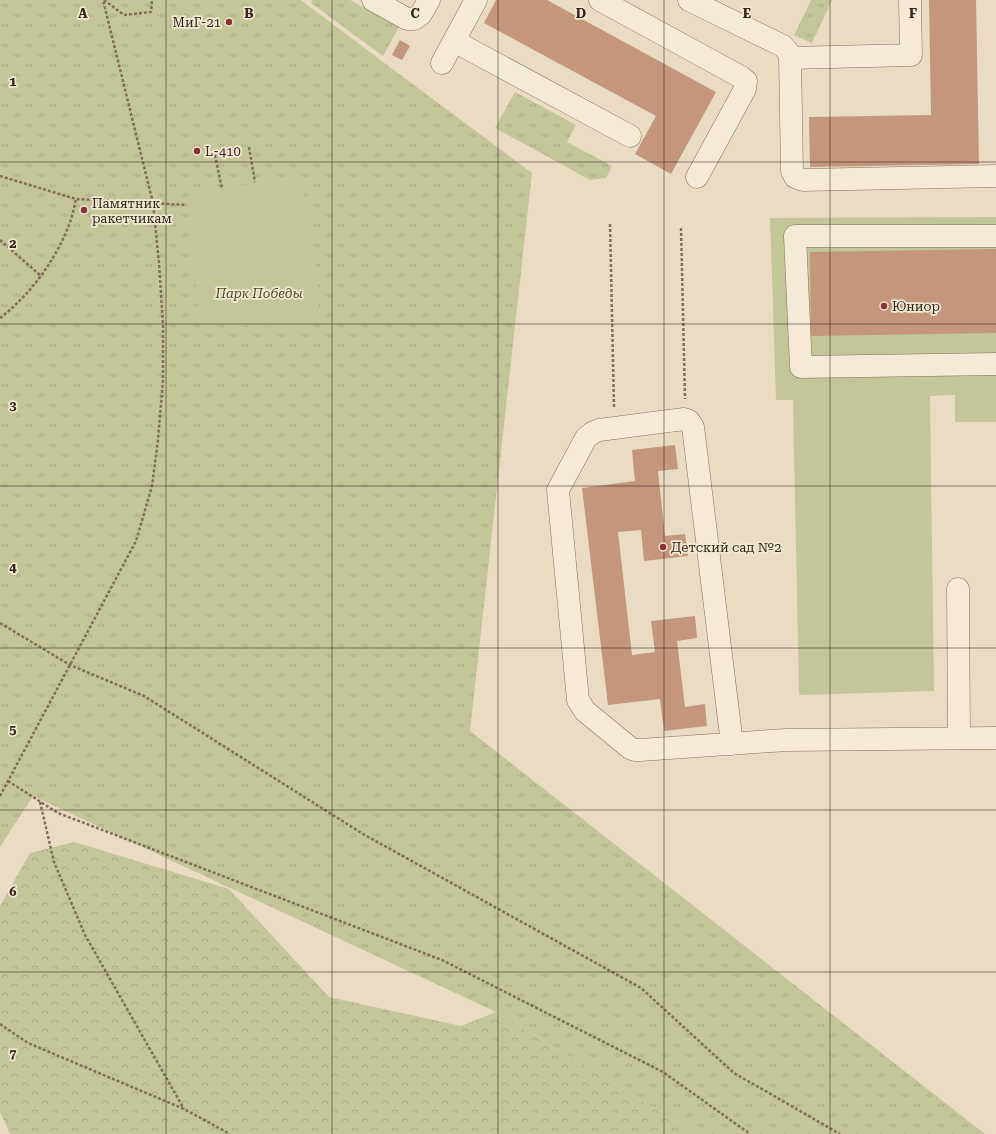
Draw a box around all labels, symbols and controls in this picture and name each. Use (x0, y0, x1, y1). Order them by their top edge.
text: A (78, 6, 88, 21)
text: B (244, 6, 254, 21)
text: C (410, 6, 420, 21)
text: D (576, 6, 586, 21)
text: E (743, 6, 751, 21)
text: F (909, 6, 917, 21)
place label: МиГ-21 (173, 15, 221, 30)
marker: МиГ-21 (224, 17, 234, 27)
text: 1 (9, 74, 17, 89)
place label: L-410 (205, 144, 241, 159)
marker: L-410 (192, 146, 202, 156)
place label: Памятник ракетчикам (92, 196, 172, 226)
marker: Памятник ракетчикам (79, 205, 89, 215)
text: 2 (9, 236, 17, 251)
park label: Парк Победы (214, 286, 303, 301)
place label: Юниор (892, 299, 940, 314)
marker: Юниор (879, 301, 889, 311)
text: 3 (9, 398, 17, 413)
place label: Детский сад №2 (671, 540, 781, 555)
marker: Детский сад №2 (658, 542, 668, 552)
text: 4 (9, 560, 17, 575)
text: 5 (9, 722, 17, 737)
text: 6 (9, 884, 17, 899)
text: 7 (9, 1046, 17, 1061)

